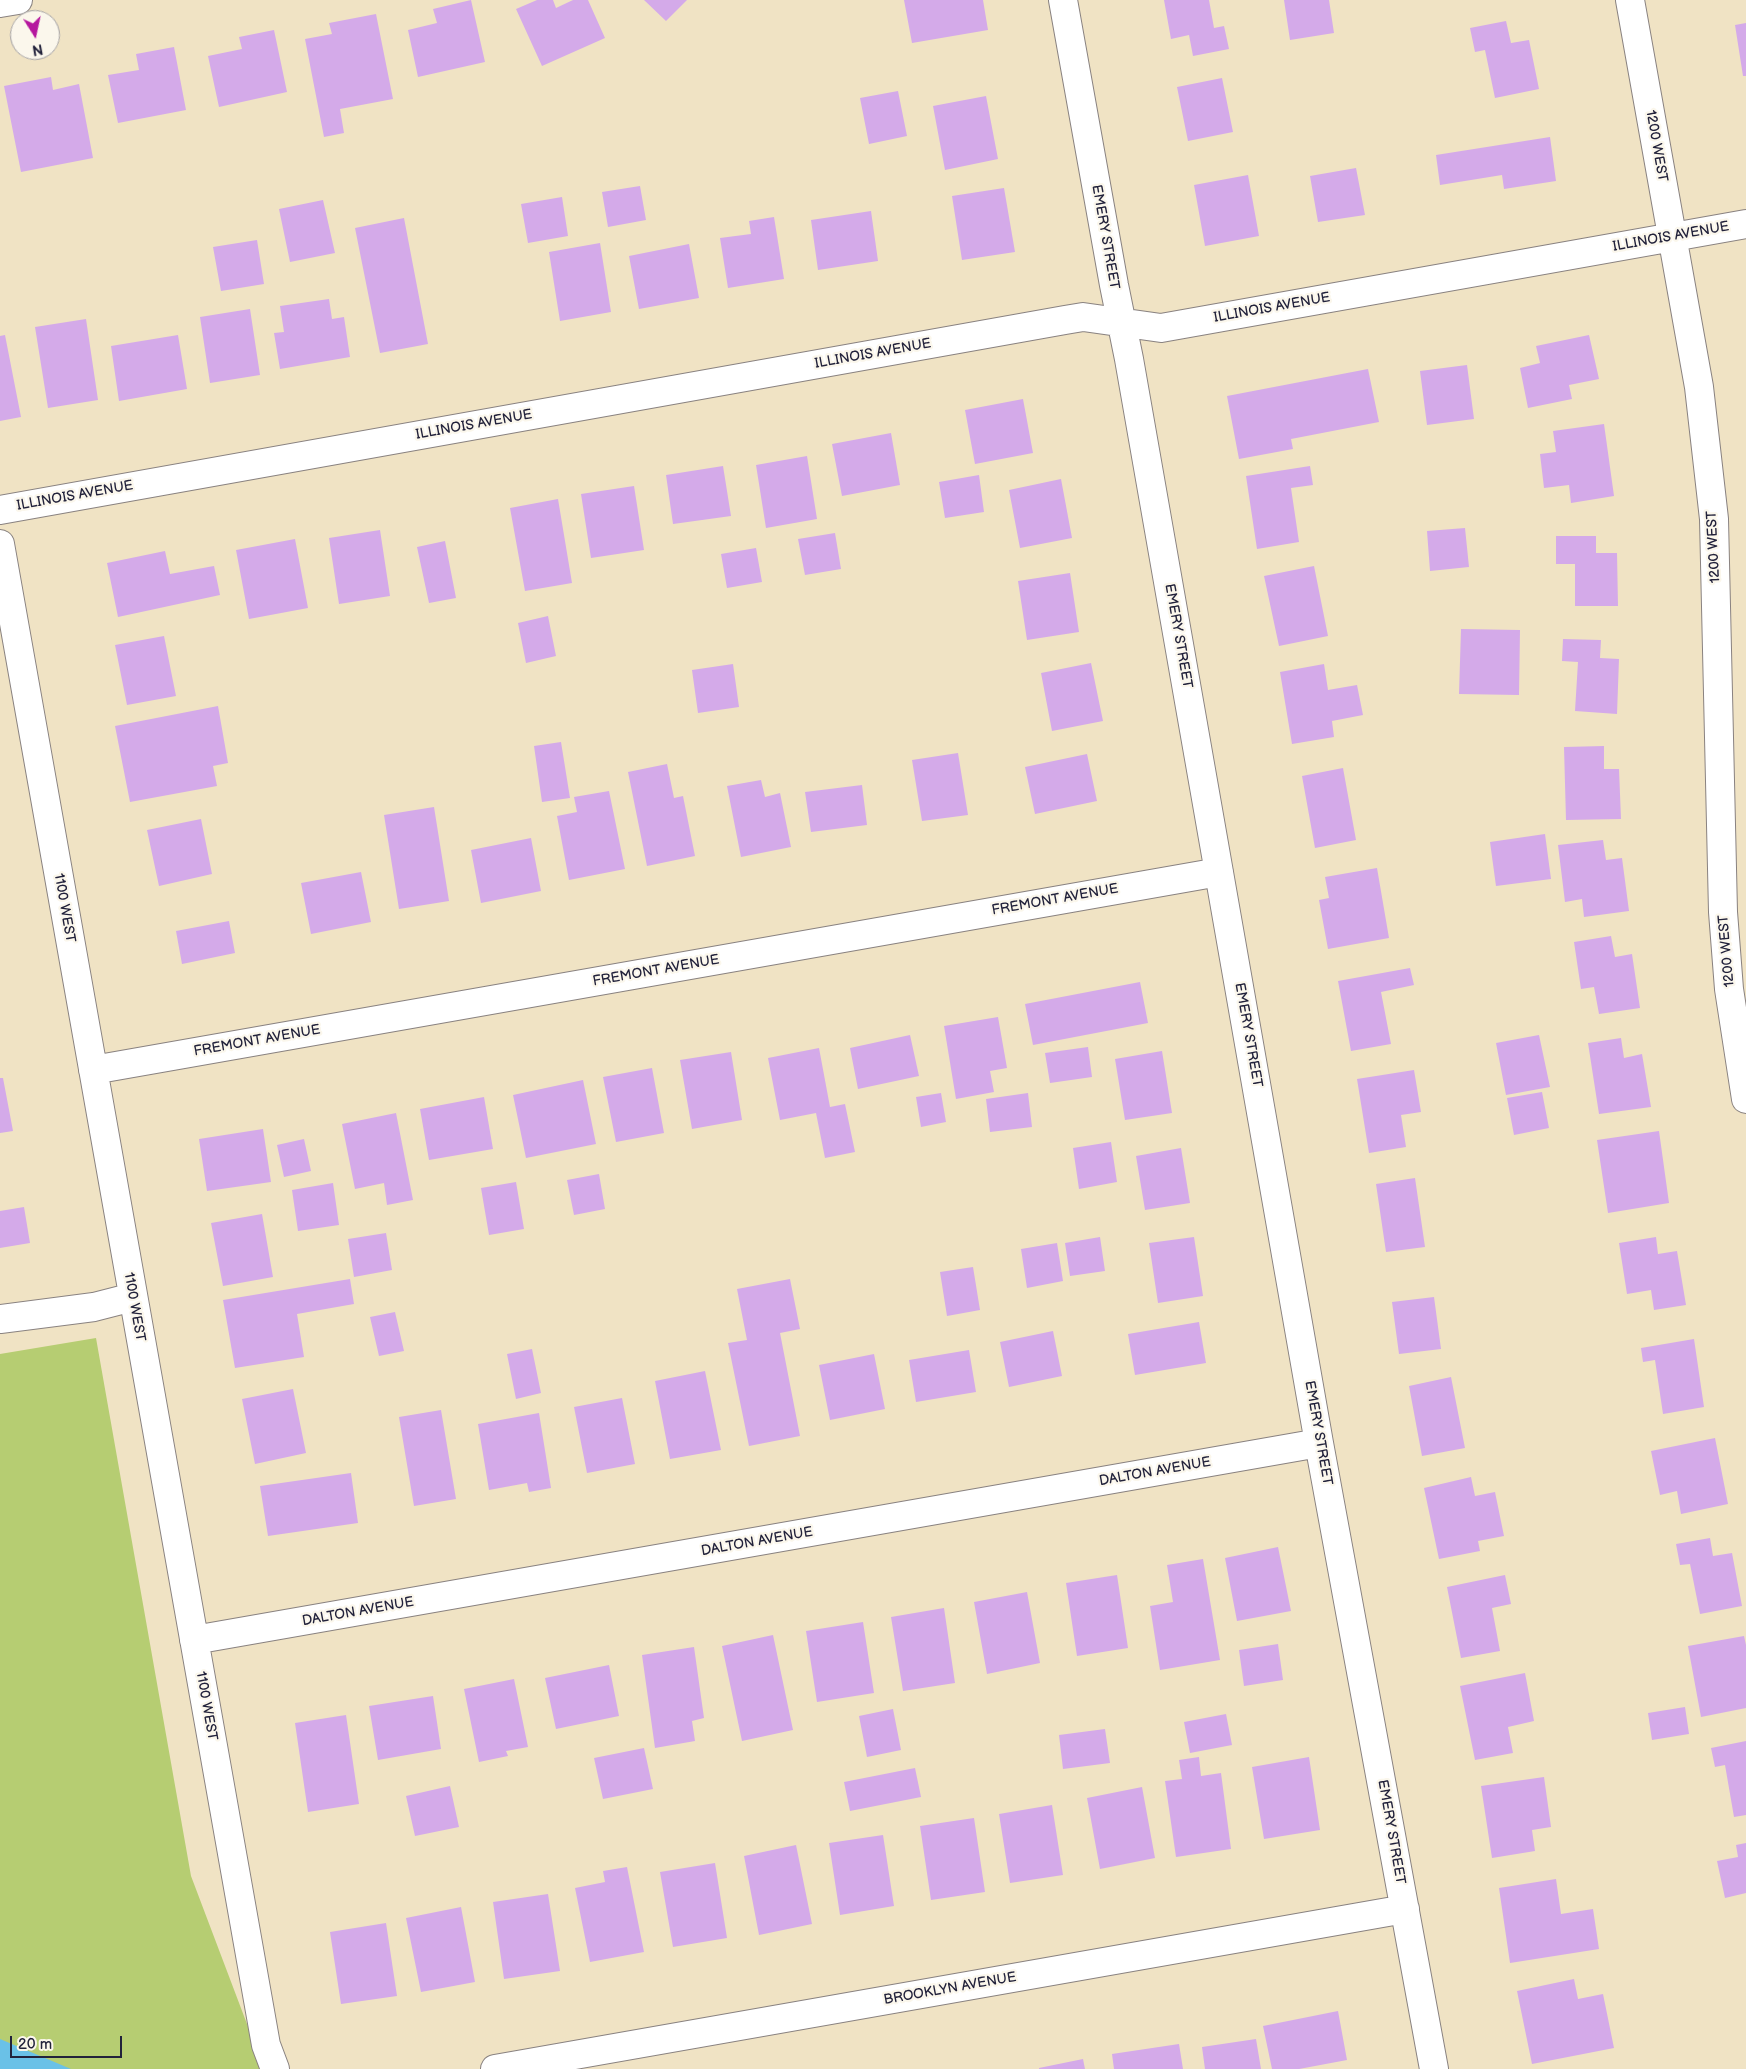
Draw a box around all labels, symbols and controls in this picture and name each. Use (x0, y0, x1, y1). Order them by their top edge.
north arrow (10, 10, 60, 60)
text: N (31, 40, 44, 59)
street label: 1200 WEST (1641, 109, 1671, 183)
street label: EMERY STREET (1088, 183, 1122, 291)
street label: ILLINOIS AVENUE (1612, 218, 1730, 256)
street label: ILLINOIS AVENUE (1213, 289, 1331, 327)
street label: ILLINOIS AVENUE (814, 335, 932, 373)
street label: ILLINOIS AVENUE (415, 406, 533, 444)
street label: ILLINOIS AVENUE (16, 477, 134, 515)
street label: 1200 WEST (1704, 510, 1724, 584)
street label: EMERY STREET (1161, 582, 1195, 690)
street label: 1100 WEST (50, 872, 78, 944)
street label: FREMONT AVENUE (990, 881, 1120, 919)
street label: 1200 WEST (1715, 914, 1739, 988)
street label: FREMONT AVENUE (591, 952, 721, 990)
street label: EMERY STREET (1231, 981, 1265, 1089)
street label: FREMONT AVENUE (192, 1022, 322, 1060)
street label: 1100 WEST (120, 1271, 148, 1343)
street label: EMERY STREET (1301, 1379, 1335, 1487)
street label: DALTON AVENUE (1098, 1454, 1212, 1490)
street label: DALTON AVENUE (700, 1524, 814, 1560)
street label: DALTON AVENUE (301, 1594, 415, 1630)
street label: 1100 WEST (192, 1670, 220, 1742)
street label: EMERY STREET (1374, 1778, 1408, 1886)
street label: BROOKLYN AVENUE (882, 1969, 1018, 2009)
scale bar (12, 2026, 125, 2058)
text: 20 m (18, 2035, 52, 2054)

